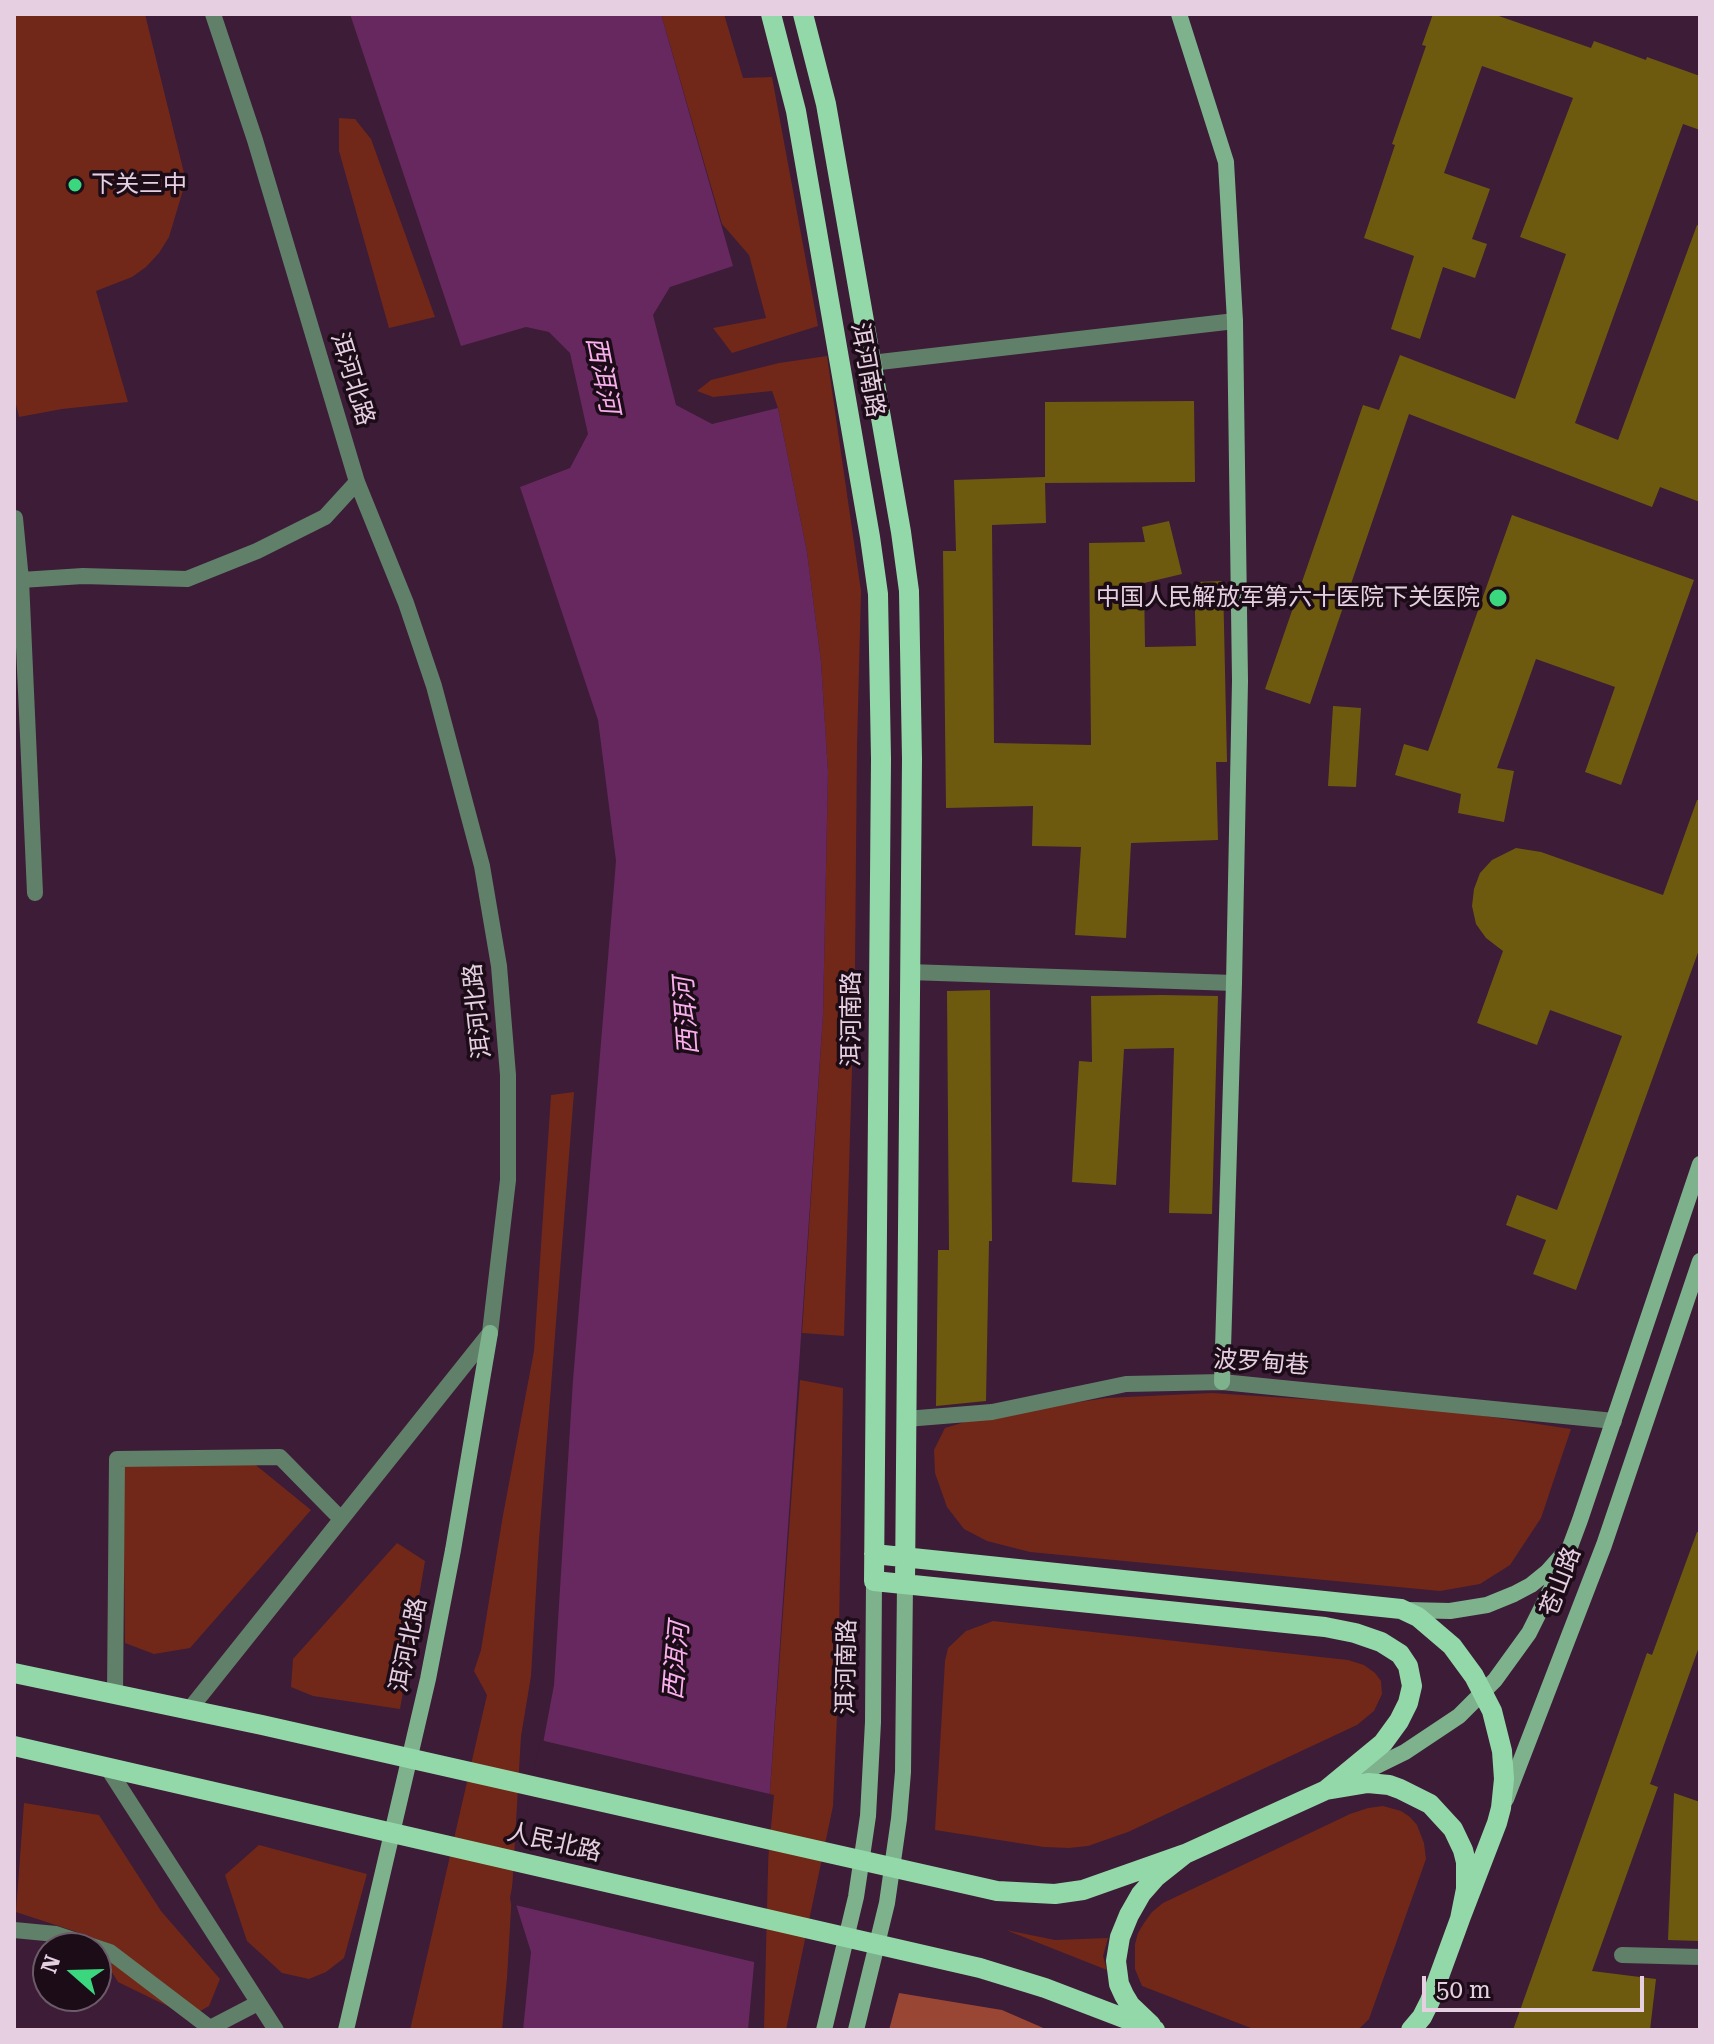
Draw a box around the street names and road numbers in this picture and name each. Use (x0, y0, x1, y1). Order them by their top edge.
street label: 洱河南路 (844, 320, 890, 420)
street label: 洱河北路 (324, 329, 380, 429)
street label: 洱河北路 (459, 962, 497, 1060)
street label: 洱河南路 (838, 971, 866, 1067)
street label: 波罗甸巷 (1212, 1345, 1310, 1381)
street label: 苍山路 (1535, 1543, 1587, 1621)
street label: 洱河北路 (385, 1595, 433, 1695)
street label: 洱河南路 (832, 1619, 862, 1715)
street label: 人民北路 (504, 1818, 604, 1868)

